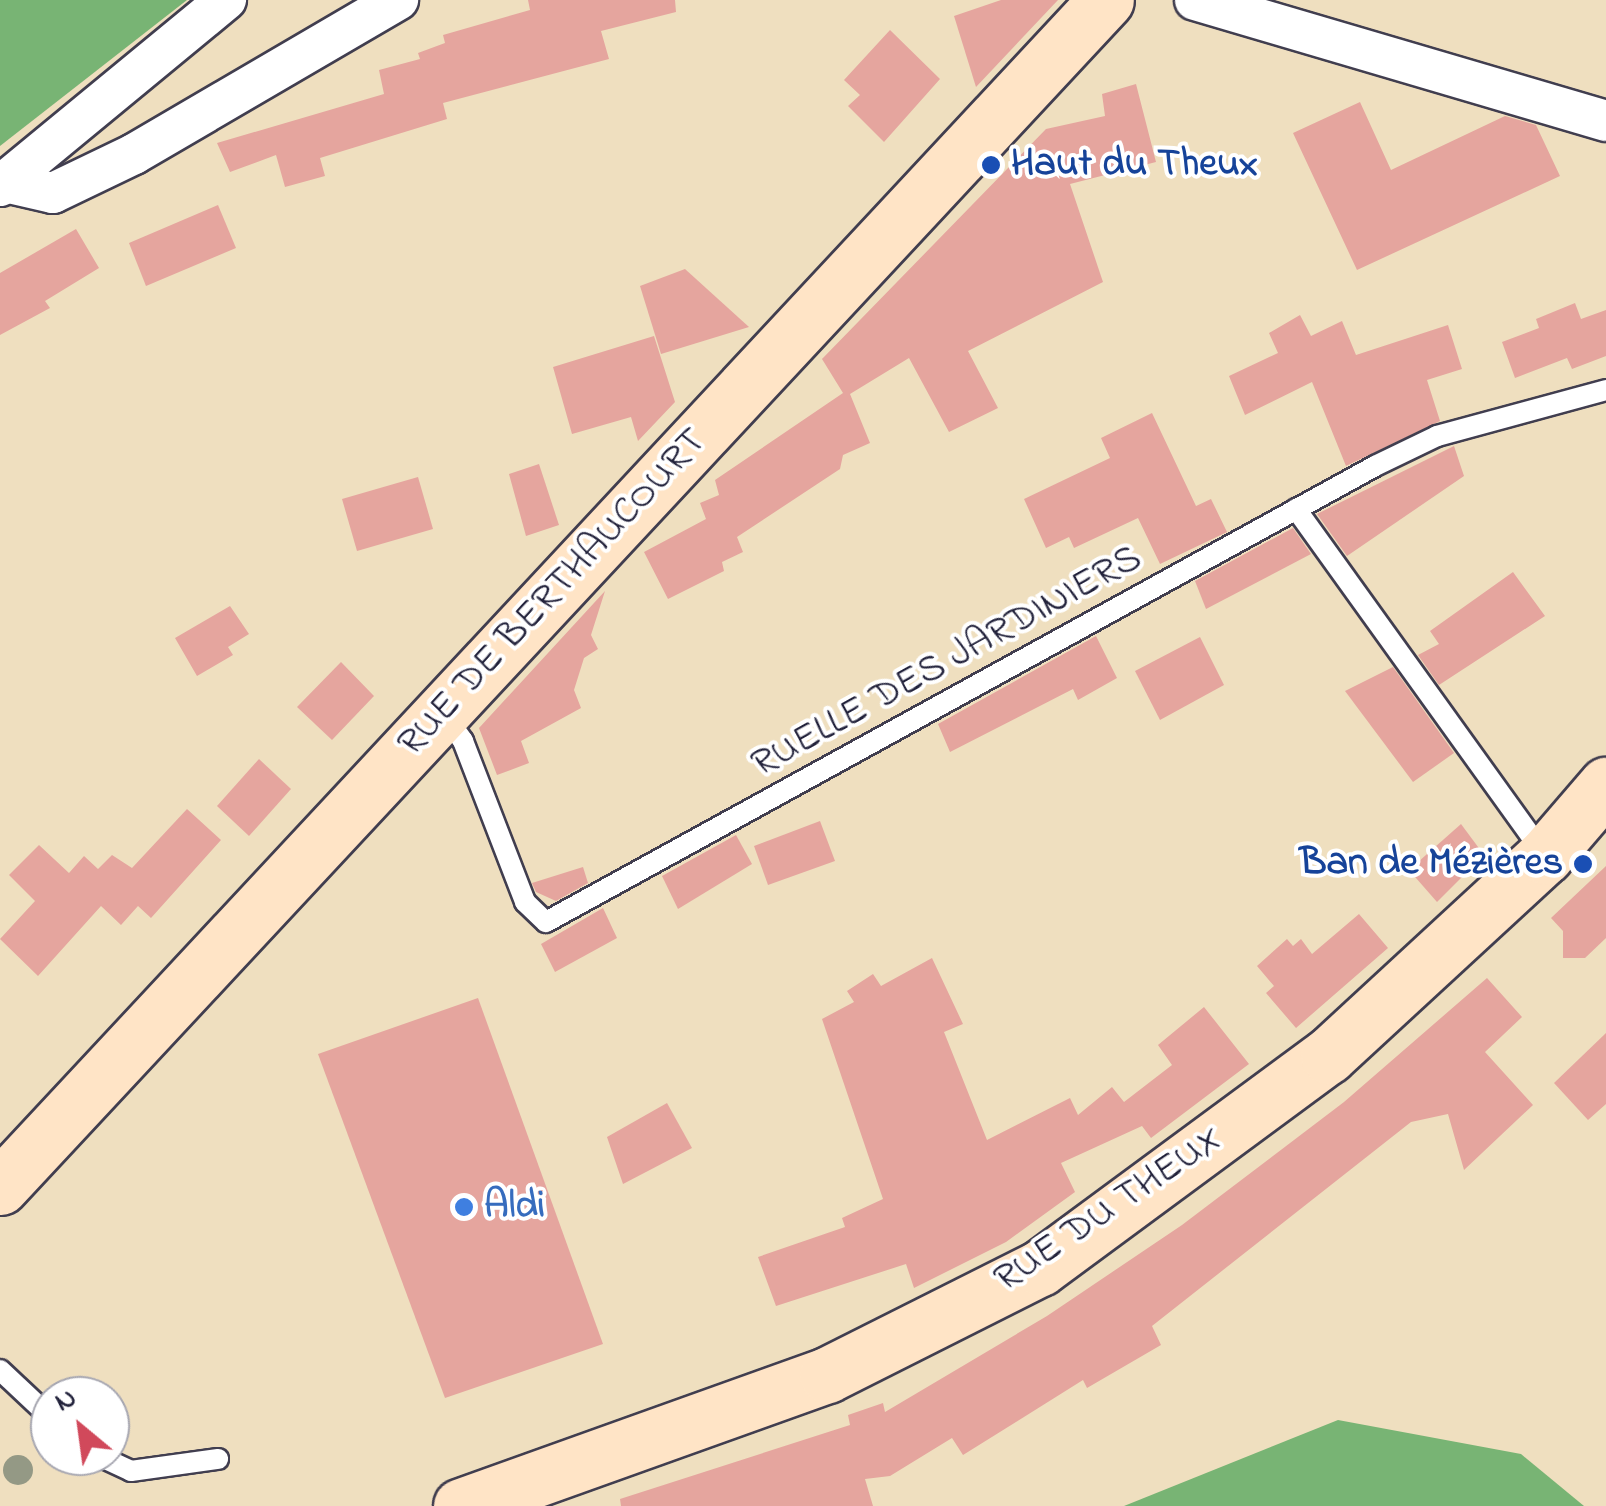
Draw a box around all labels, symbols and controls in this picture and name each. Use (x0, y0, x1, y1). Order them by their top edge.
place label: Haut du Theux (1011, 141, 1258, 189)
marker: Haut du Theux (980, 154, 1002, 176)
street label: RUE DE BERTHAUCOURT (388, 419, 718, 767)
street label: RUELLE DES JARDINIERS (744, 535, 1150, 789)
place label: Ban de Mézières (1300, 840, 1563, 888)
marker: Ban de Mézières (1572, 853, 1594, 875)
street label: RUE DU THEUX (986, 1116, 1232, 1304)
place label: Aldi (484, 1183, 545, 1231)
marker: Aldi (453, 1196, 475, 1218)
north arrow (30, 1376, 130, 1476)
text: N (48, 1379, 84, 1424)

